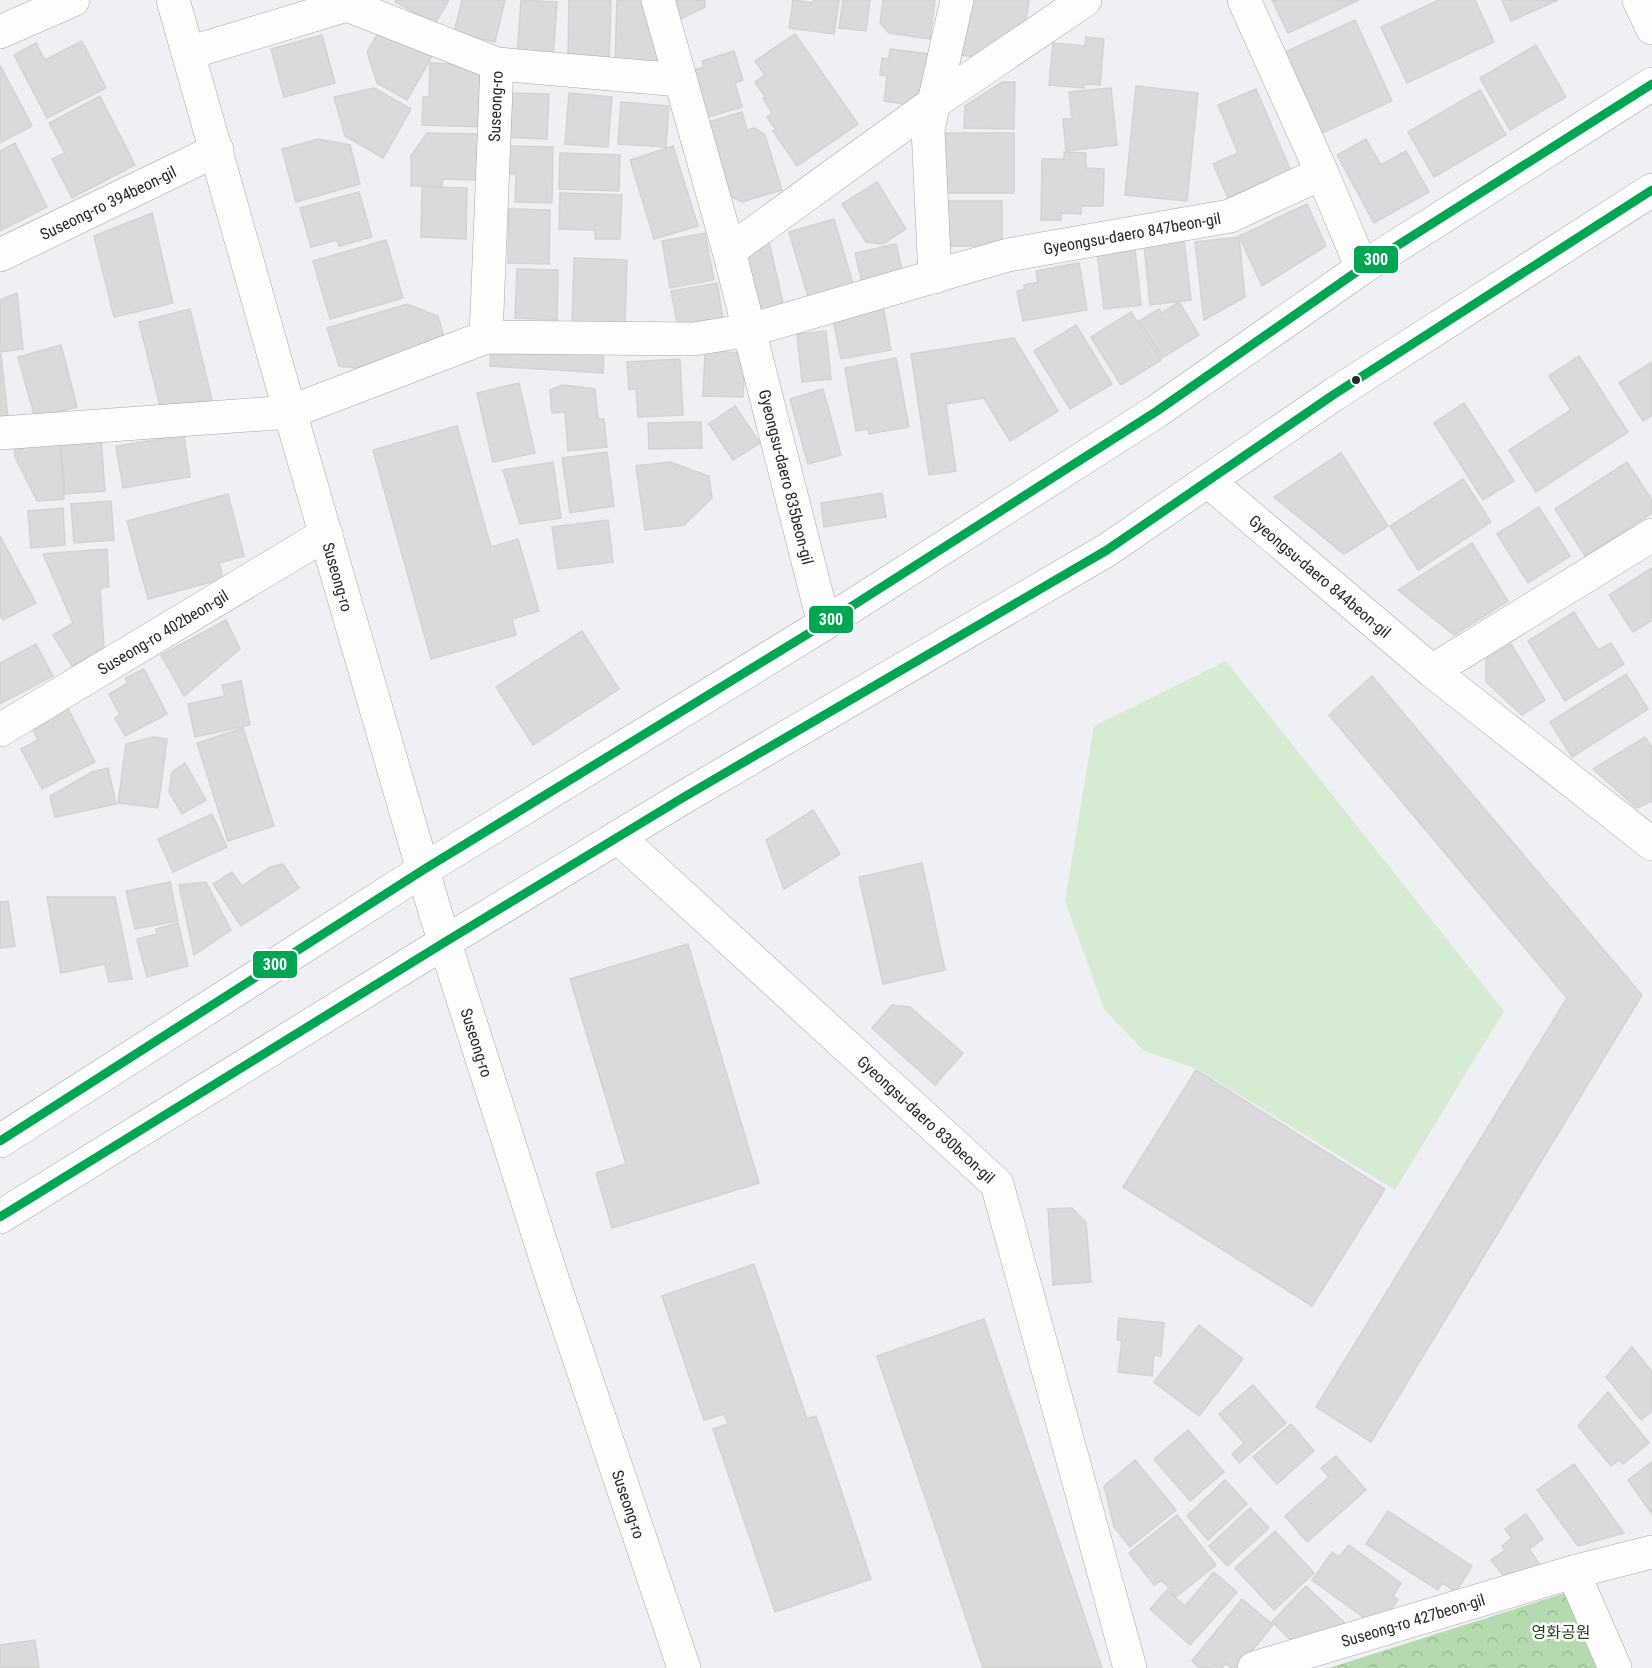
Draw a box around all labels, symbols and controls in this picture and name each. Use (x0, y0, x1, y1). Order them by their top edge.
street label: Suseong-ro (484, 70, 506, 142)
street label: Suseong-ro 394beon-gil (37, 162, 179, 244)
street label: Gyeongsu-daero 847beon-gil (1042, 208, 1222, 258)
line badge: 300 (1353, 245, 1399, 274)
text: 300 (1364, 250, 1388, 269)
unlabelled marker (1350, 374, 1362, 386)
street label: Gyeongsu-daero 835beon-gil (755, 387, 818, 566)
street label: Gyeongsu-daero 844beon-gil (1245, 511, 1395, 641)
street label: Suseong-ro (319, 540, 357, 614)
street label: Suseong-ro 402beon-gil (94, 586, 232, 679)
line badge: 300 (808, 605, 854, 634)
text: 300 (819, 610, 843, 629)
line badge: 300 (252, 950, 298, 979)
text: 300 (263, 955, 287, 974)
street label: Suseong-ro (457, 1006, 497, 1079)
street label: Gyeongsu-daero 830beon-gil (854, 1052, 999, 1187)
street label: Suseong-ro (608, 1467, 649, 1541)
street label: Suseong-ro 427beon-gil (1339, 1590, 1487, 1651)
park label: 영화공원 (1532, 1623, 1590, 1642)

